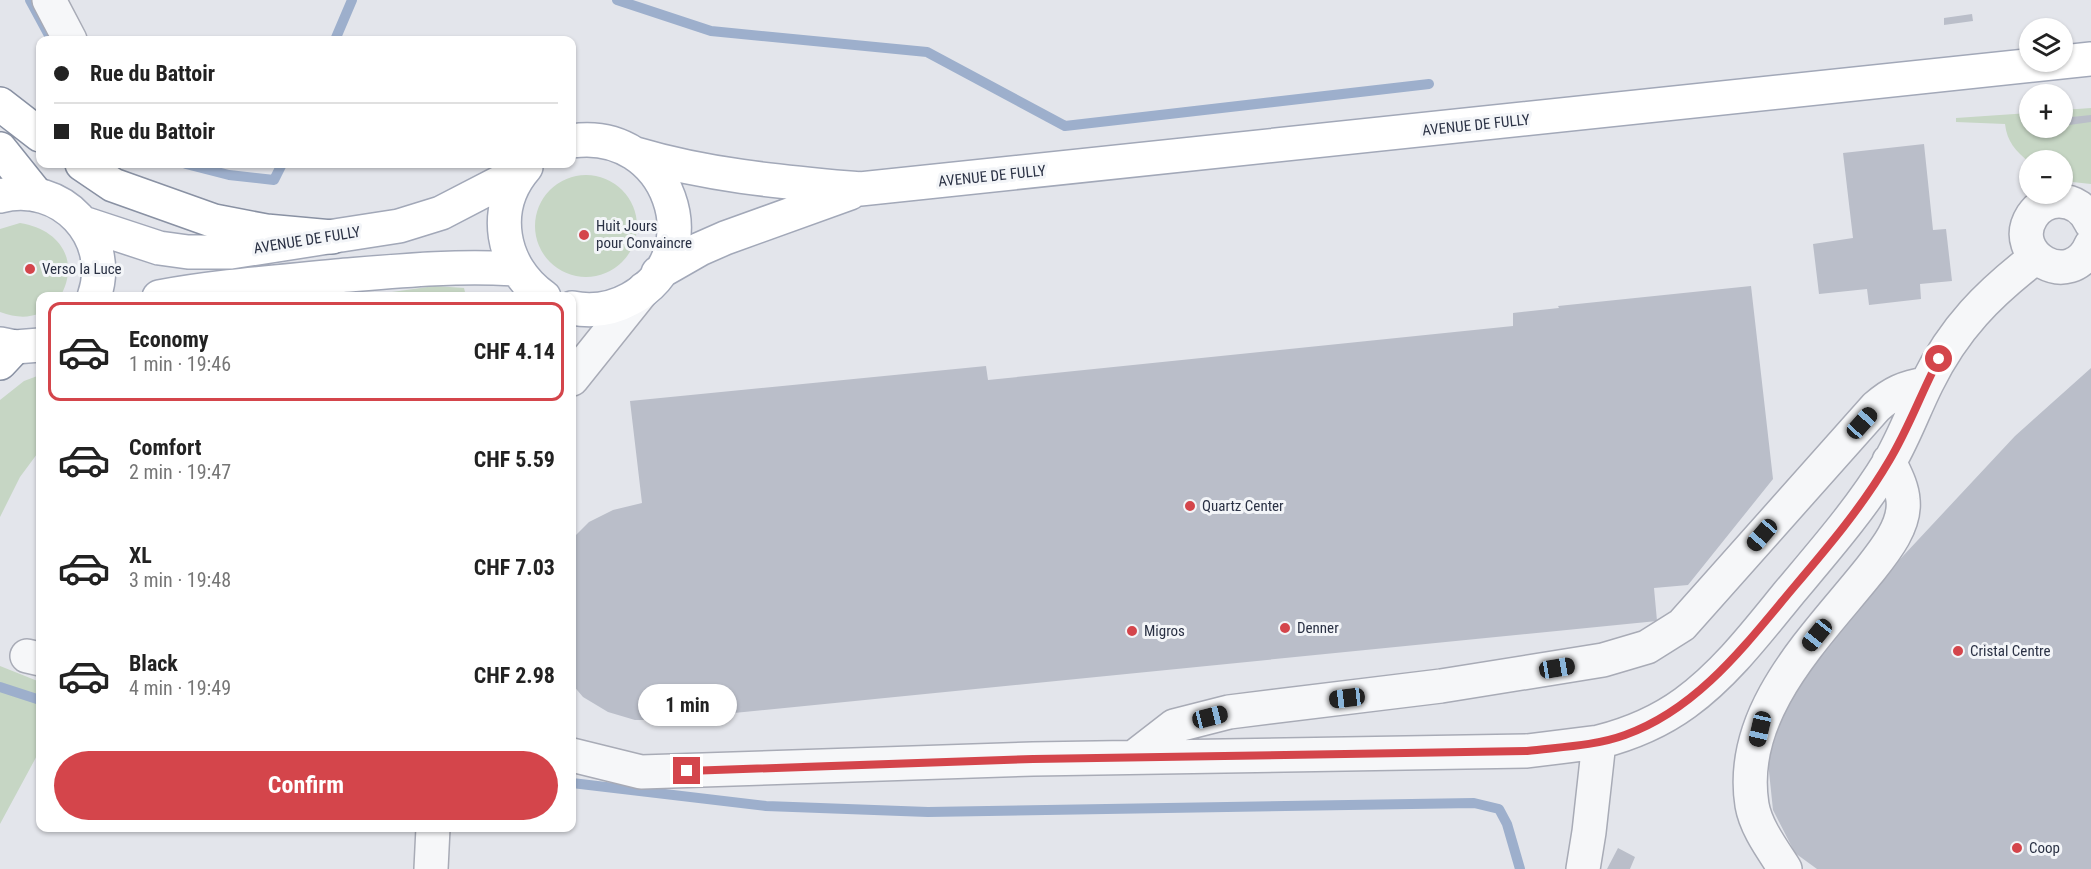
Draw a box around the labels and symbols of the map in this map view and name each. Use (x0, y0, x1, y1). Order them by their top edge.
street label: AVENUE DE FULLY (1421, 110, 1531, 140)
street label: AVENUE DE FULLY (937, 161, 1047, 191)
place label: Huit Jours pour Convaincre (596, 217, 692, 252)
street label: AVENUE DE FULLY (252, 223, 362, 257)
marker: Huit Jours pour Convaincre (577, 228, 591, 242)
place label: Verso la Luce (42, 260, 122, 278)
marker: Verso la Luce (23, 262, 37, 276)
route start (1925, 345, 1952, 372)
car (1843, 404, 1881, 442)
place label: Quartz Center (1202, 497, 1284, 515)
marker: Quartz Center (1183, 499, 1197, 513)
car (1743, 516, 1781, 554)
car (1799, 615, 1835, 655)
place label: Denner (1297, 619, 1339, 637)
marker: Denner (1278, 621, 1292, 635)
place label: Migros (1144, 622, 1185, 640)
marker: Migros (1125, 624, 1139, 638)
place label: Cristal Centre (1970, 642, 2051, 660)
marker: Cristal Centre (1951, 644, 1965, 658)
car (1538, 656, 1576, 680)
callout: 1 min (638, 684, 736, 726)
car (1328, 687, 1366, 709)
car (1190, 704, 1230, 730)
car (1747, 709, 1773, 749)
route end (673, 757, 700, 784)
place label: Coop (2029, 839, 2060, 857)
marker: Coop (2010, 841, 2024, 855)

